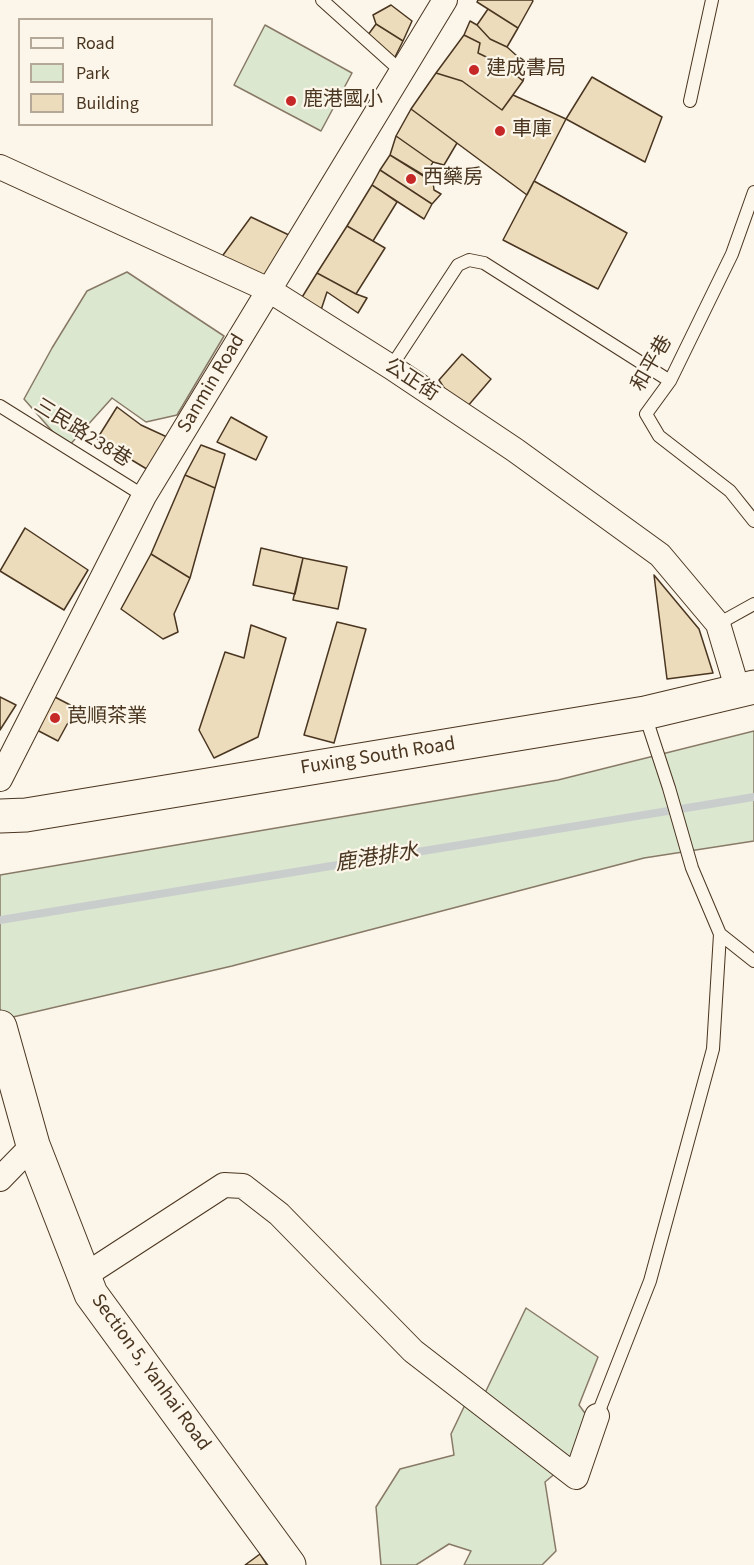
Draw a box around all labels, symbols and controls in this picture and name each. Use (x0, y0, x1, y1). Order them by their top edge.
legend (18, 18, 213, 126)
text: Road (76, 31, 115, 56)
place label: 建成書局 (486, 58, 566, 82)
text: Park (76, 61, 110, 86)
marker: 建成書局 (467, 63, 481, 77)
place label: 鹿港國小 (303, 89, 383, 113)
text: Building (76, 91, 139, 116)
marker: 鹿港國小 (284, 94, 298, 108)
place label: 車庫 (512, 119, 552, 143)
marker: 車庫 (493, 124, 507, 138)
place label: 西藥房 (423, 167, 483, 191)
marker: 西藥房 (404, 172, 418, 186)
street label: Sanmin Road (173, 330, 251, 438)
street label: 和平巷 (628, 332, 678, 396)
street label: 公正街 (379, 355, 443, 407)
street label: 三民路238巷 (29, 395, 135, 473)
place label: 苠順茶業 (67, 706, 147, 730)
marker: 苠順茶業 (48, 711, 62, 725)
street label: Fuxing South Road (299, 733, 457, 781)
water label: 鹿港排水 (334, 840, 420, 878)
street label: Section 5, Yanhai Road (85, 1290, 215, 1456)

